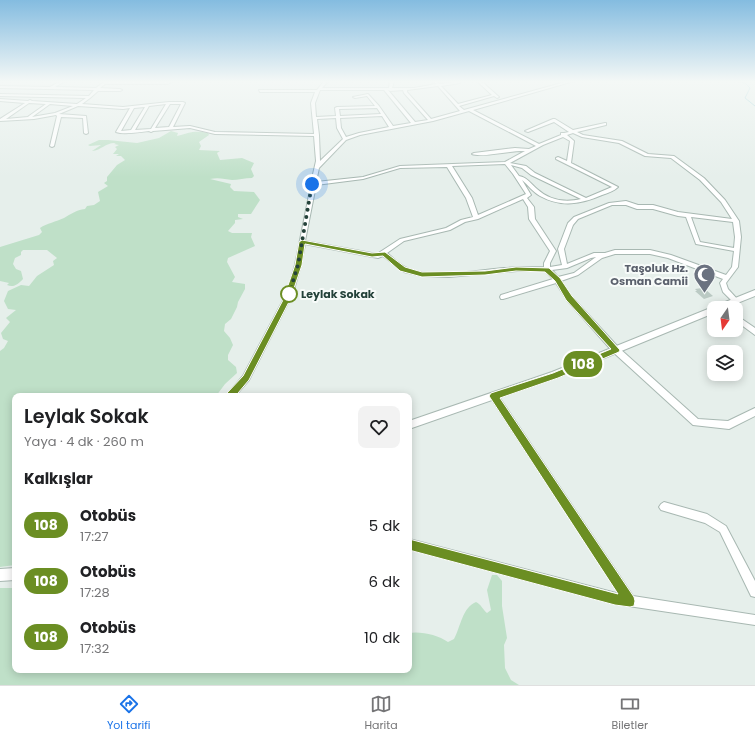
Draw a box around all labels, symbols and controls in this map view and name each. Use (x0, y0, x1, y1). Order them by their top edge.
your location (302, 174, 322, 194)
place label: Taşoluk Hz. Osman Camii (610, 260, 688, 289)
mosque icon: Taşoluk Hz. Osman Camii (691, 261, 717, 294)
marker: Leylak Sokak (280, 285, 298, 303)
place label: Leylak Sokak (301, 286, 375, 302)
north arrow (707, 301, 743, 337)
map controls (707, 301, 743, 381)
button: layers (707, 345, 743, 381)
line badge: 108 (560, 351, 606, 377)
text: 108 (571, 354, 595, 374)
text: Leylak Sokak (24, 403, 149, 430)
button: heart (358, 406, 400, 448)
text: Yaya · 4 dk · 260 m (24, 432, 144, 451)
text: Kalkışlar (24, 468, 93, 489)
text: Otobüs (80, 505, 136, 526)
text: 108 (34, 515, 58, 535)
text: 5 dk (369, 515, 400, 536)
text: 17:27 (80, 527, 109, 546)
text: Otobüs (80, 561, 136, 582)
text: 108 (34, 571, 58, 591)
text: 6 dk (369, 571, 400, 592)
text: 17:28 (80, 583, 110, 602)
text: Otobüs (80, 617, 136, 638)
text: 108 (34, 627, 58, 647)
text: 10 dk (364, 627, 400, 648)
text: 17:32 (80, 639, 109, 658)
tab: Yol tarifi (107, 693, 151, 734)
tab: Harita (364, 693, 398, 734)
tab: Biletler (611, 693, 648, 734)

